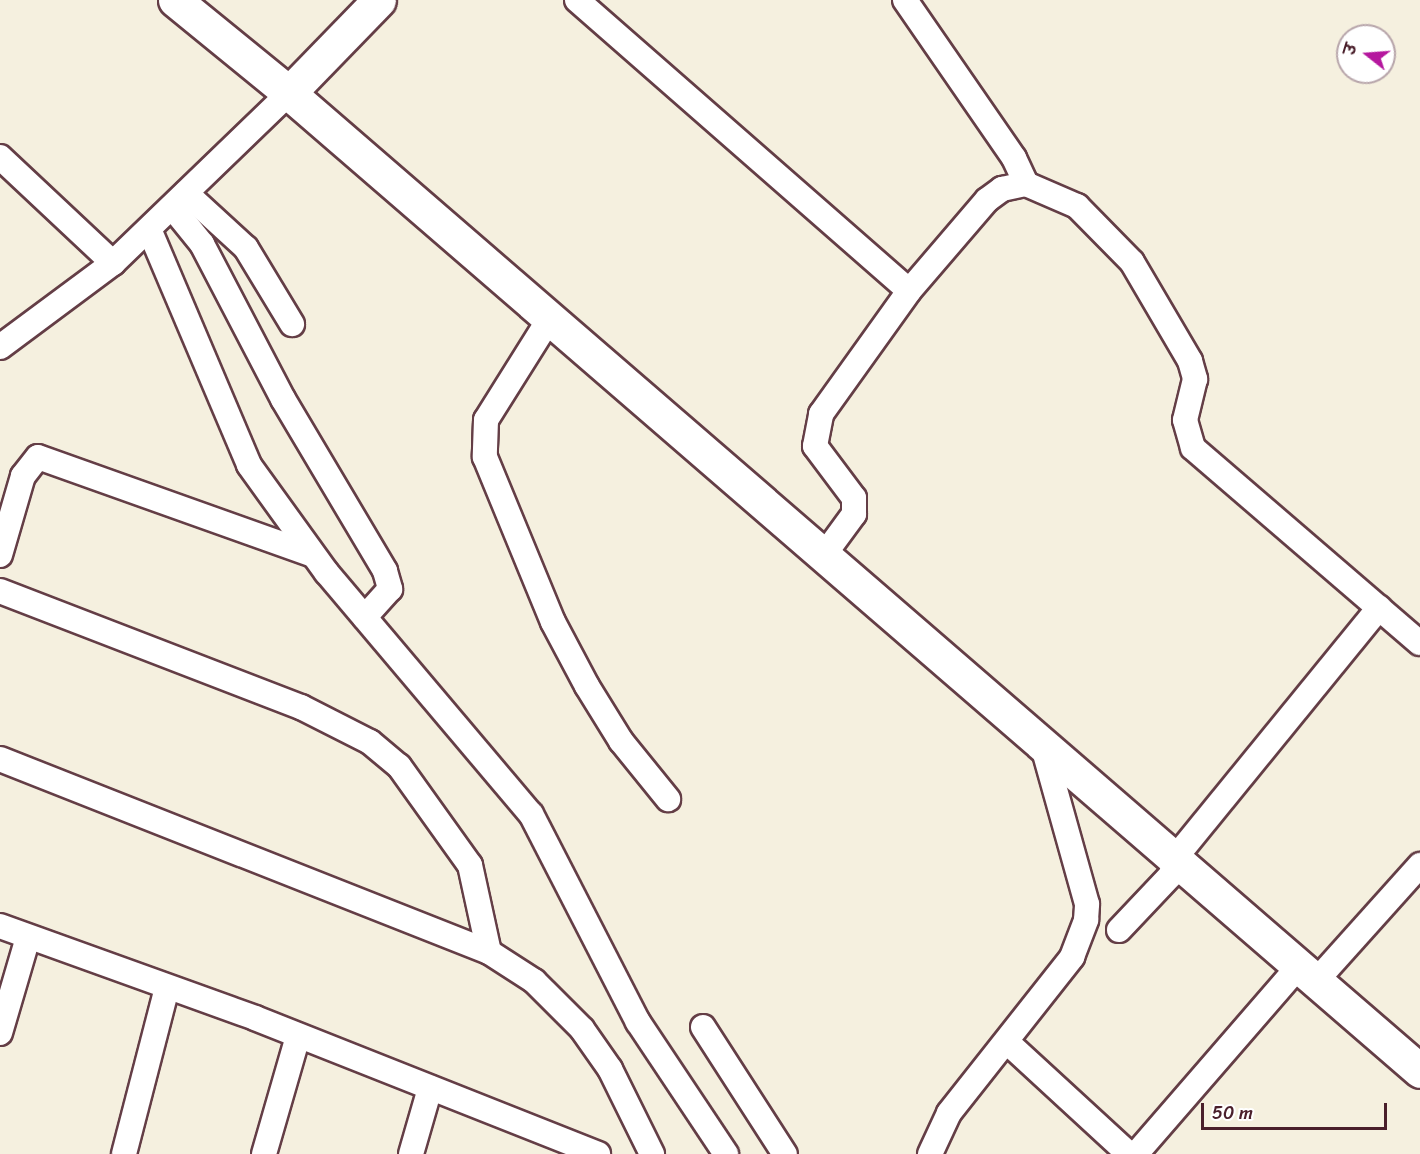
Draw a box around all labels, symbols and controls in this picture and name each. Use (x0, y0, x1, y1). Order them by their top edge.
north arrow (1336, 24, 1396, 84)
text: उ (1335, 40, 1366, 59)
scale bar (1204, 1091, 1390, 1129)
text: 50 m (1212, 1097, 1253, 1129)

